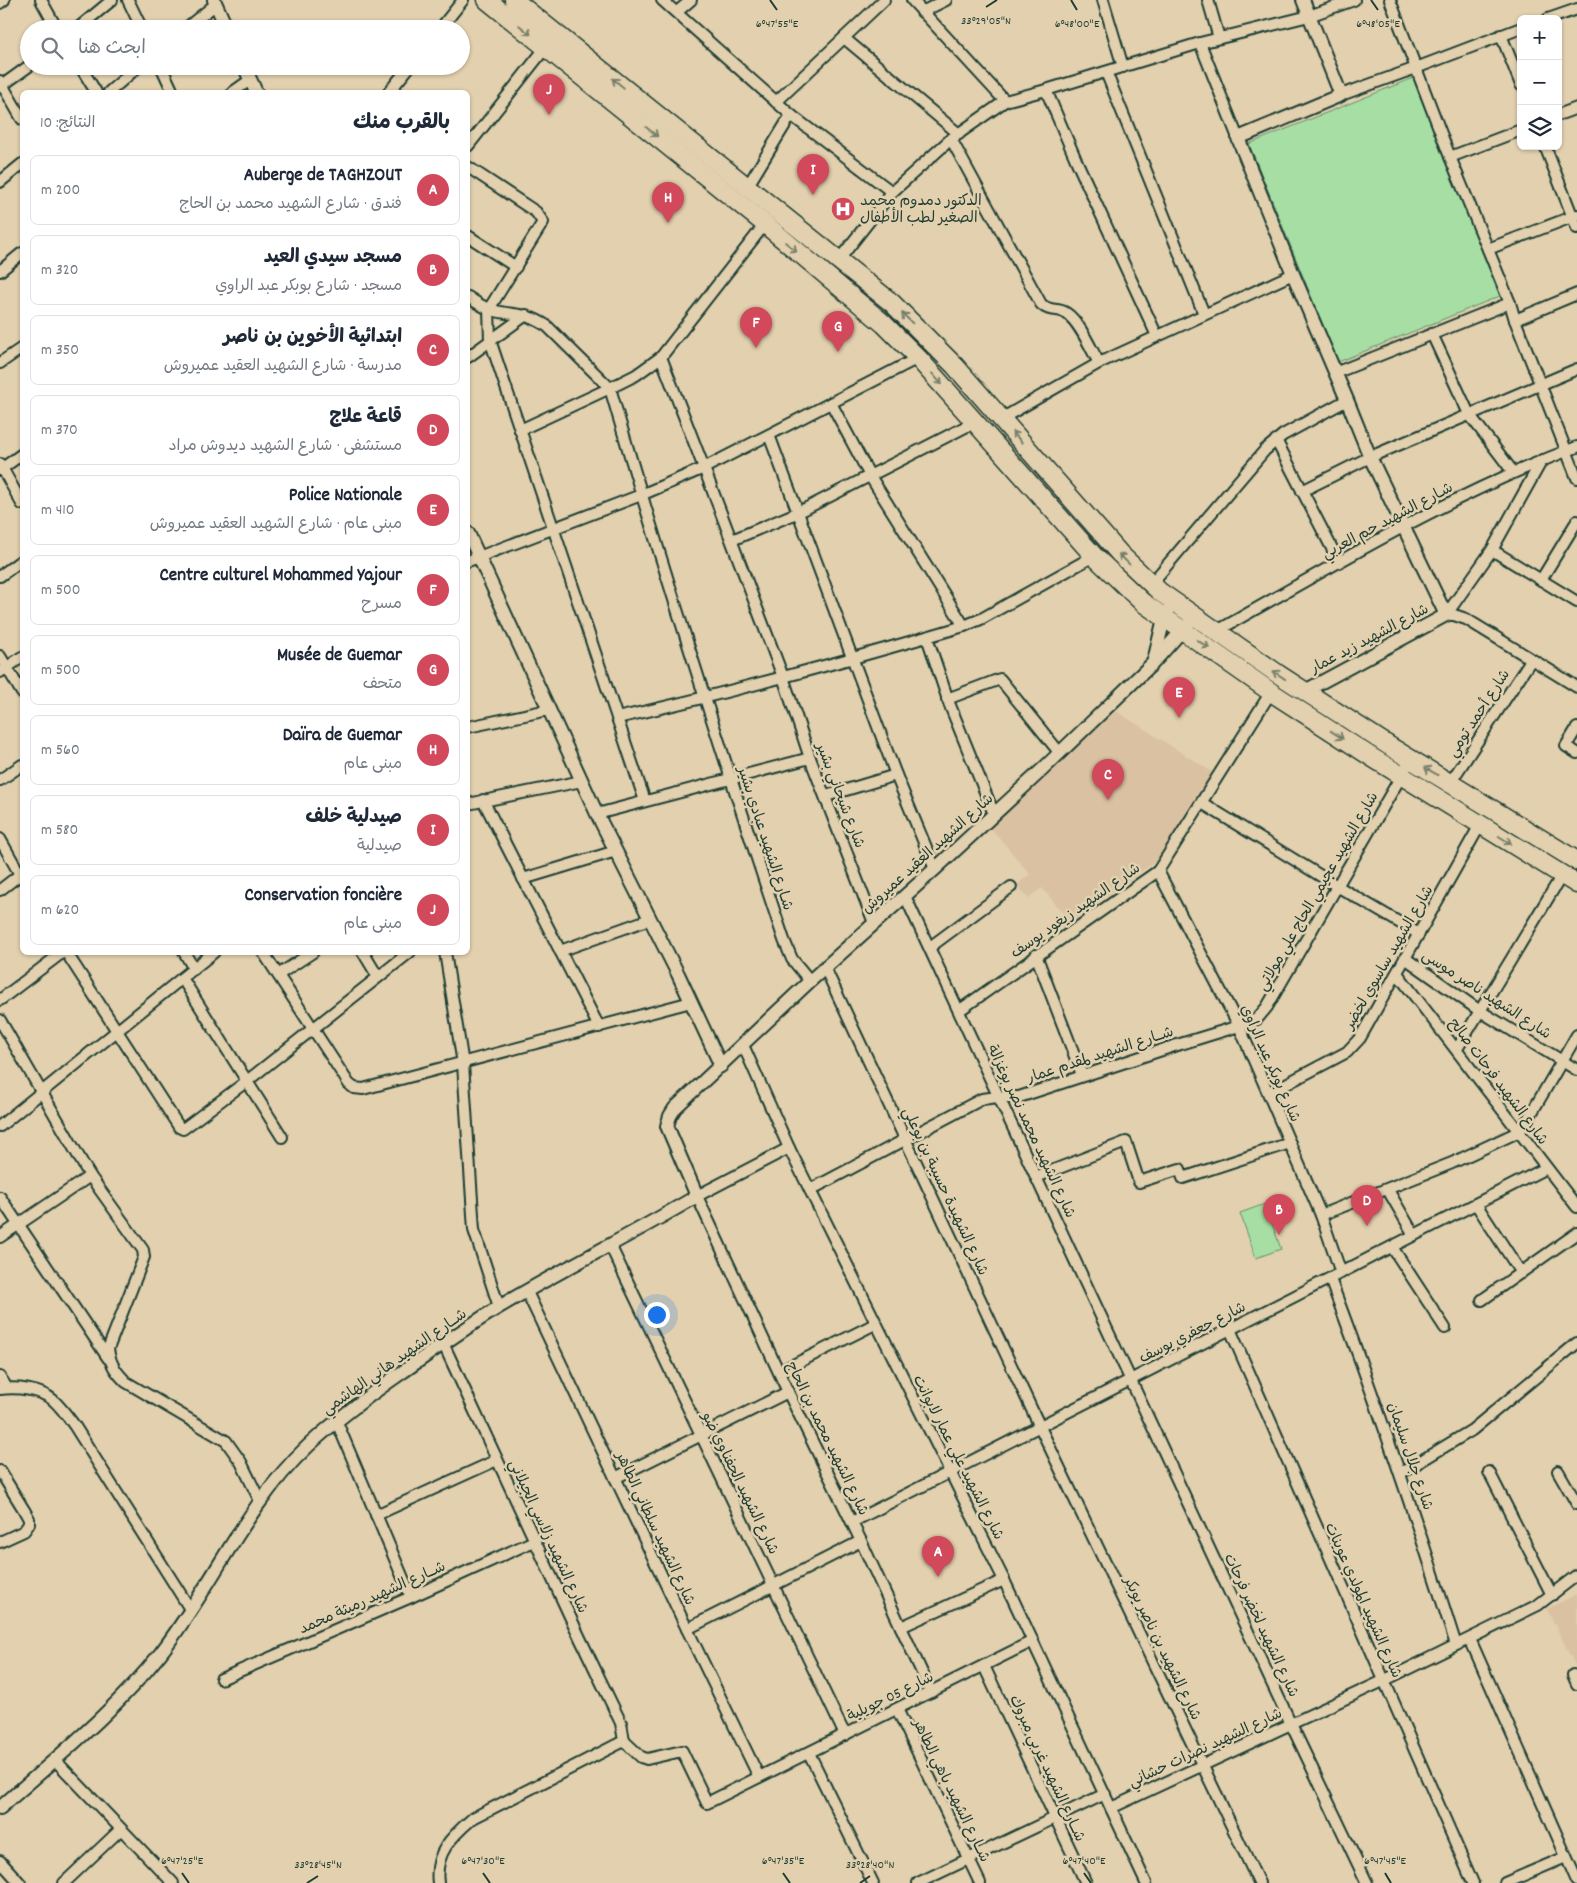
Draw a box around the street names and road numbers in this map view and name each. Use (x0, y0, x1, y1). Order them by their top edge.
street label: شـارع الشهيد حم العربي (1318, 478, 1458, 566)
street label: شارع الشهيد زيد عمار (1306, 599, 1433, 681)
street label: شارع أحمد تومي (1443, 666, 1516, 762)
street label: شارع شيحاني بشير (808, 738, 869, 852)
street label: شـارع الشهيد عبادي بشير (730, 762, 798, 914)
street label: شارع الشهيد عجيمي الحاج علي مولاتي (1253, 788, 1385, 996)
street label: شارع الشهيد العقيد عميروش (857, 789, 999, 920)
street label: شارع الشهيد زيغود يوسف (1007, 858, 1145, 965)
street label: شارع الشهيد ساسوي لخضر (1339, 882, 1440, 1035)
street label: شارع الشهيد ناصر موسى (1417, 946, 1555, 1046)
street label: شارع بوبكر عبد الراوي (1233, 1002, 1305, 1126)
street label: شارع الشهيد فرحات صالح (1442, 1014, 1552, 1150)
street label: شــارع الشهيد لمقدم عمار (1024, 1022, 1177, 1090)
street label: شارع الشهيد محمد نصر بوغزالة (980, 1042, 1080, 1222)
street label: شارع الشهيدة حسيبة بن بوعلي (895, 1104, 993, 1280)
street label: شارع جعفري يوسف (1136, 1297, 1250, 1370)
street label: شــارع الشهيد هاني الهاشمي (318, 1304, 472, 1421)
street label: شارع الشهيد محمد بن الحاج (779, 1358, 873, 1520)
street label: شارع الشهيد علي عمار لابوانت (906, 1372, 1008, 1544)
street label: شارع جلال سليمان (1380, 1400, 1438, 1514)
street label: شارع الشهيد الحفناوي ضو (695, 1408, 783, 1559)
street label: شارع الشهيد سلطاني الطاهر (608, 1446, 700, 1609)
street label: شارع الشهيد زلاسي الجيلاني (502, 1456, 593, 1617)
street label: شارع الشهيد المولدي عوينات (1318, 1520, 1406, 1682)
street label: شارع الشهيد لخضر فرحات (1217, 1550, 1303, 1701)
street label: شــارع الشهيد رميثة محمد (296, 1557, 450, 1641)
street label: شارع الشهيد بن ناصر بوبكر (1116, 1572, 1206, 1725)
street label: شارع 05 جويلية (844, 1667, 938, 1728)
street label: شــارع الشهيد غربي مبروك (1002, 1692, 1090, 1846)
street label: شارع الشهيد نصرات حشاني (1125, 1703, 1286, 1794)
street label: شــارع الشهيد باهي الطاهر (905, 1713, 995, 1866)

